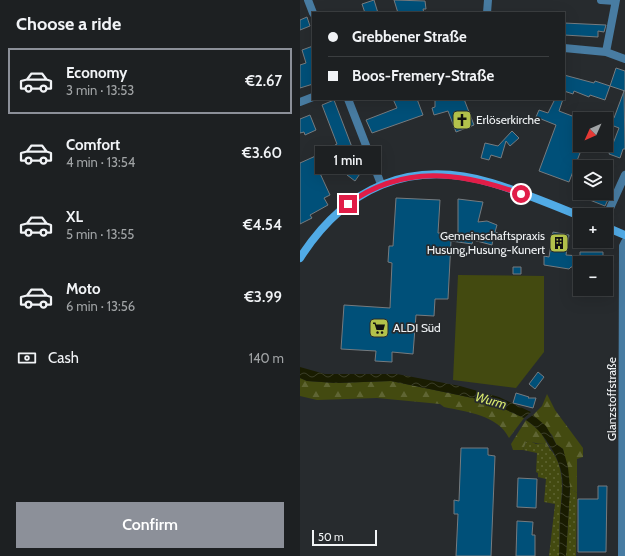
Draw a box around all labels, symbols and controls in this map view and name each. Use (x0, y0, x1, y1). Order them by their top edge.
text: Choose a ride (16, 13, 121, 35)
text: Grebbener Straße (352, 28, 467, 46)
icon: car (18, 63, 54, 99)
text: Economy (66, 64, 127, 82)
text: Boos-Fremery-Straße (352, 67, 494, 85)
text: €2.67 (245, 72, 282, 90)
text: 3 min · 13:53 (66, 82, 134, 98)
church icon: Erlöserkirche (451, 109, 473, 131)
place label: Erlöserkirche (476, 112, 540, 127)
north arrow (573, 112, 613, 152)
map controls (573, 112, 613, 296)
icon: car (18, 135, 54, 171)
text: Comfort (66, 136, 120, 154)
text: €3.60 (242, 144, 282, 162)
callout: 1 min (315, 146, 381, 174)
text: 1 min (333, 152, 363, 168)
text: 4 min · 13:54 (66, 154, 135, 170)
button: layers (573, 160, 613, 200)
route start (512, 185, 530, 203)
route end (339, 195, 357, 213)
icon: car (18, 207, 54, 243)
text: XL (66, 208, 83, 226)
button: + (573, 208, 613, 248)
text: €4.54 (243, 216, 282, 234)
text: 5 min · 13:55 (66, 226, 134, 242)
place label: Gemeinschaftspraxis Husung,Husung-Kunert (427, 228, 545, 257)
building icon: Gemeinschaftspraxis Husung,Husung-Kunert (548, 232, 570, 254)
button: − (573, 256, 613, 296)
icon: car (18, 279, 54, 315)
text: Moto (66, 280, 100, 298)
text: €3.99 (244, 288, 282, 306)
text: 6 min · 13:56 (66, 298, 135, 314)
supermarket icon: ALDI Süd (368, 317, 390, 339)
place label: ALDI Süd (393, 320, 441, 335)
icon: cash (16, 347, 38, 369)
text: Cash (48, 349, 79, 367)
text: 140 m (249, 350, 284, 366)
street label: Glanzstoffstraße (604, 357, 619, 441)
water label: Wurm (473, 388, 509, 412)
button: Confirm (16, 502, 284, 548)
scale bar (312, 528, 377, 547)
text: 50 m (318, 530, 344, 544)

